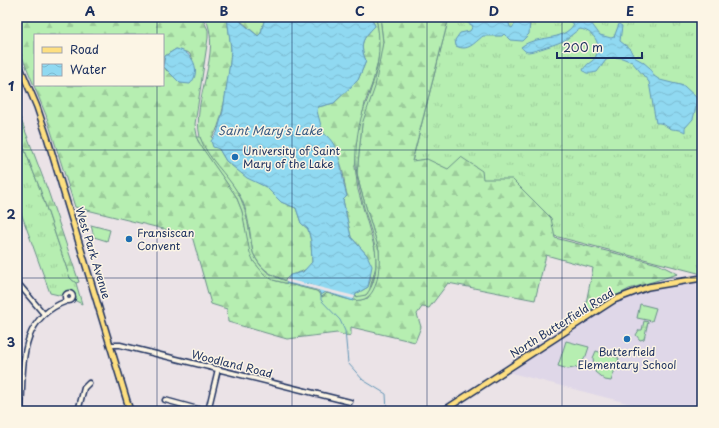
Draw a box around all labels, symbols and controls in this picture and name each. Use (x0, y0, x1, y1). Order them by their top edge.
text: A (85, 1, 95, 20)
text: B (220, 1, 229, 20)
text: C (355, 1, 365, 20)
text: D (489, 1, 499, 20)
text: E (626, 1, 634, 20)
legend (34, 34, 164, 86)
scale bar (557, 34, 642, 60)
text: 200 m (563, 38, 603, 56)
text: Road (70, 40, 99, 58)
text: Water (70, 60, 107, 78)
text: 1 (8, 76, 14, 95)
water label: Saint Mary's Lake (218, 121, 323, 139)
place label: University of Saint Mary of the Lake (243, 142, 341, 172)
marker: University of Saint Mary of the Lake (230, 152, 240, 162)
text: 2 (6, 204, 16, 223)
street label: West Park Avenue (71, 205, 116, 301)
place label: Fransiscan Convent (137, 224, 194, 254)
marker: Fransiscan Convent (124, 234, 134, 244)
street label: North Butterfield Road (506, 284, 617, 362)
text: 3 (7, 332, 16, 351)
marker: Butterfield Elementary School (622, 334, 632, 344)
place label: Butterfield Elementary School (577, 343, 677, 373)
street label: Woodland Road (190, 345, 274, 382)

